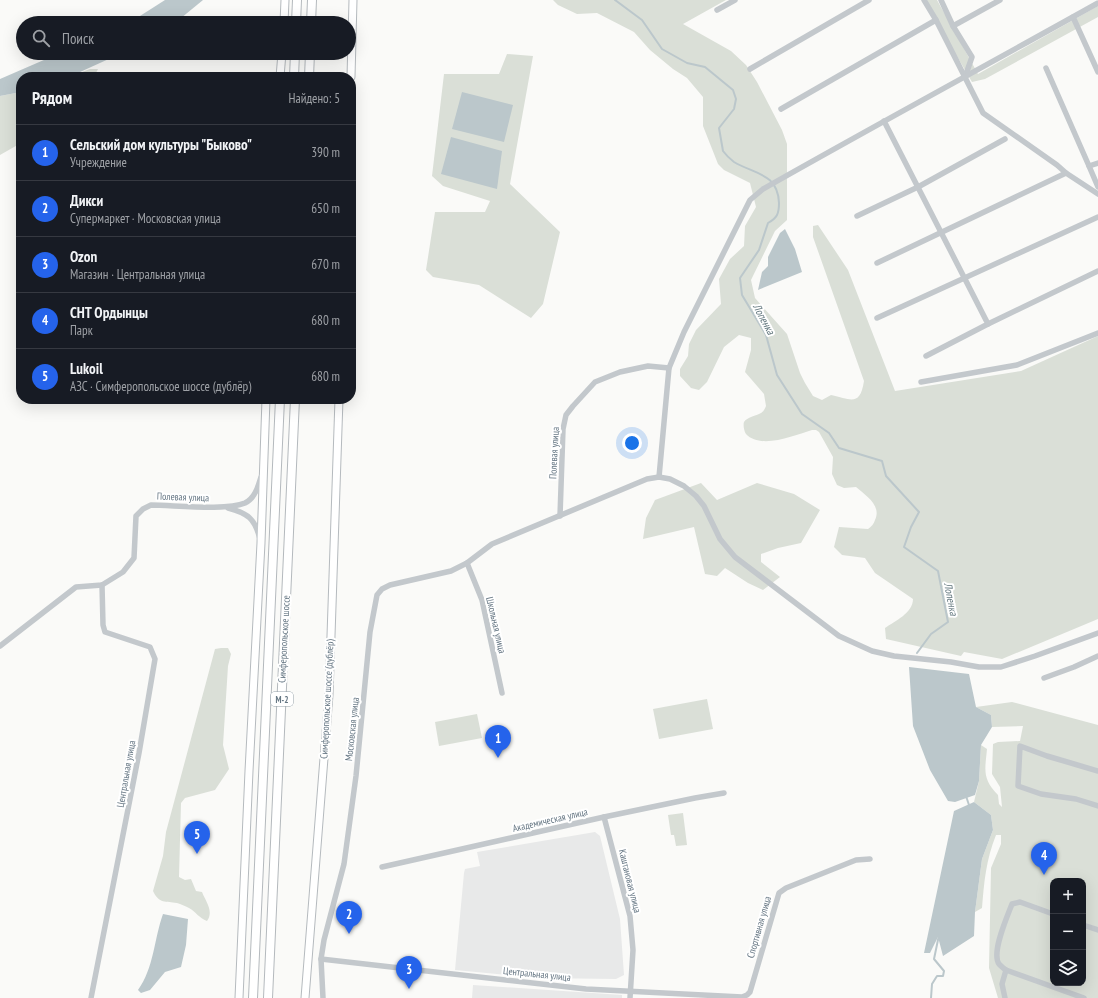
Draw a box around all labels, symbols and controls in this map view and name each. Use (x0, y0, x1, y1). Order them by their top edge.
search box (16, 16, 356, 60)
icon: search (30, 27, 52, 49)
text: Поиск (62, 29, 94, 48)
text: Рядом (32, 87, 72, 109)
text: Найдено: 5 (289, 90, 340, 107)
text: Сельский дом культуры "Быково" (70, 135, 252, 154)
text: 1 (42, 144, 48, 161)
text: 390 m (311, 144, 340, 161)
text: Учреждение (70, 154, 127, 171)
text: Дикси (70, 191, 103, 210)
text: 2 (42, 200, 48, 217)
text: 650 m (311, 200, 340, 217)
text: Супермаркет · Московская улица (70, 210, 221, 227)
text: Ozon (70, 247, 97, 266)
text: 3 (42, 256, 48, 273)
text: 670 m (311, 256, 340, 273)
text: Магазин · Центральная улица (70, 266, 205, 283)
water label: Лопенка (750, 300, 778, 337)
text: СНТ Ордынцы (70, 303, 148, 322)
text: 4 (42, 312, 48, 329)
text: 680 m (311, 312, 340, 329)
text: Парк (70, 322, 93, 339)
text: Lukoil (70, 359, 103, 378)
text: 5 (42, 368, 48, 385)
text: 680 m (311, 368, 340, 385)
text: АЗС · Симферопольское шоссе (дублёр) (70, 378, 251, 395)
street label: Полевая улица (546, 427, 562, 479)
your location (622, 433, 642, 453)
street label: Полевая улица (157, 490, 209, 504)
water label: Лопенка (941, 580, 961, 617)
street label: Симферопольское шоссе (275, 595, 293, 683)
street label: Школьная улица (483, 595, 509, 655)
street label: Симферопольское шоссе (дублёр) (317, 638, 337, 759)
road number: М-2 (271, 692, 293, 706)
street label: Московская улица (342, 696, 362, 762)
pin: 1 (485, 725, 511, 758)
street label: Центральная улица (114, 739, 138, 809)
street label: Академическая улица (511, 805, 589, 835)
pin: 5 (184, 821, 210, 854)
pin: 4 (1031, 842, 1057, 875)
street label: Каштановая улица (616, 848, 644, 914)
map controls (1050, 878, 1086, 986)
button: + (1050, 878, 1086, 914)
street label: Спортивная улица (744, 895, 774, 959)
pin: 2 (336, 901, 362, 934)
button: − (1050, 914, 1086, 950)
button: layers (1050, 950, 1086, 986)
pin: 3 (396, 956, 422, 989)
street label: Центральная улица (503, 964, 571, 984)

